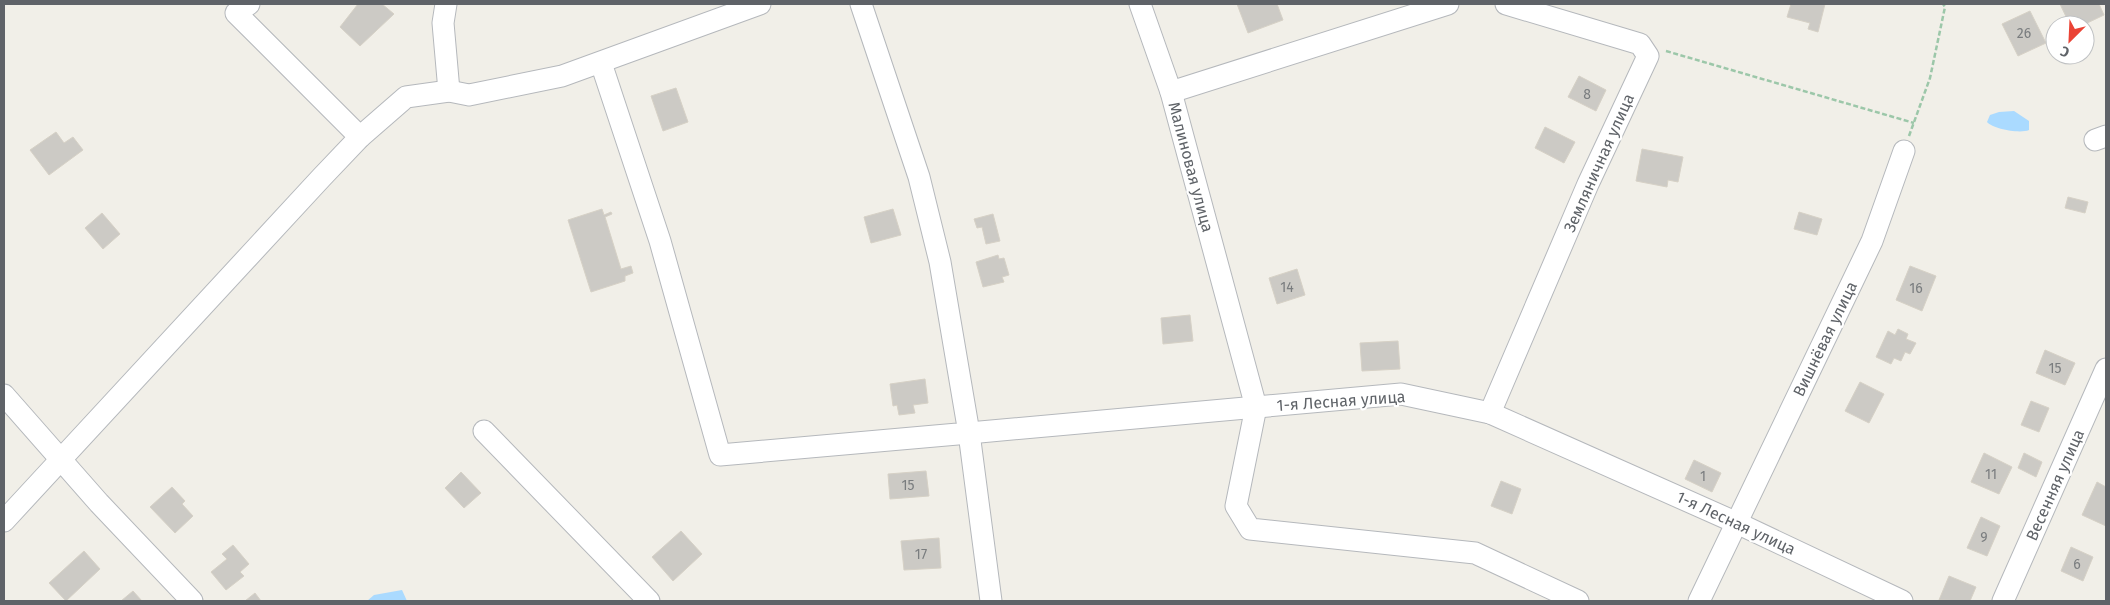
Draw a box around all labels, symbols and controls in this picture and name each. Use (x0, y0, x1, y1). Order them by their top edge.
north arrow (2045, 15, 2095, 65)
house number: 26 (2017, 25, 2031, 42)
text: С (2058, 42, 2072, 61)
house number: 8 (1583, 86, 1591, 103)
street label: Земляничная улица (1560, 91, 1638, 235)
street label: Малиновая улица (1164, 100, 1218, 234)
street label: Вишнёвая улица (1789, 278, 1861, 400)
house number: 14 (1280, 279, 1294, 296)
house number: 16 (1909, 280, 1923, 297)
house number: 15 (2048, 360, 2062, 377)
street label: 1-я Лесная улица (1276, 387, 1406, 415)
street label: Весенняя улица (2022, 426, 2088, 544)
house number: 11 (1985, 466, 1997, 483)
house number: 1 (1700, 468, 1706, 485)
house number: 15 (901, 477, 915, 494)
street label: 1-я Лесная улица (1674, 487, 1798, 559)
house number: 9 (1980, 529, 1988, 546)
house number: 17 (915, 546, 927, 563)
house number: 6 (2073, 556, 2081, 573)

